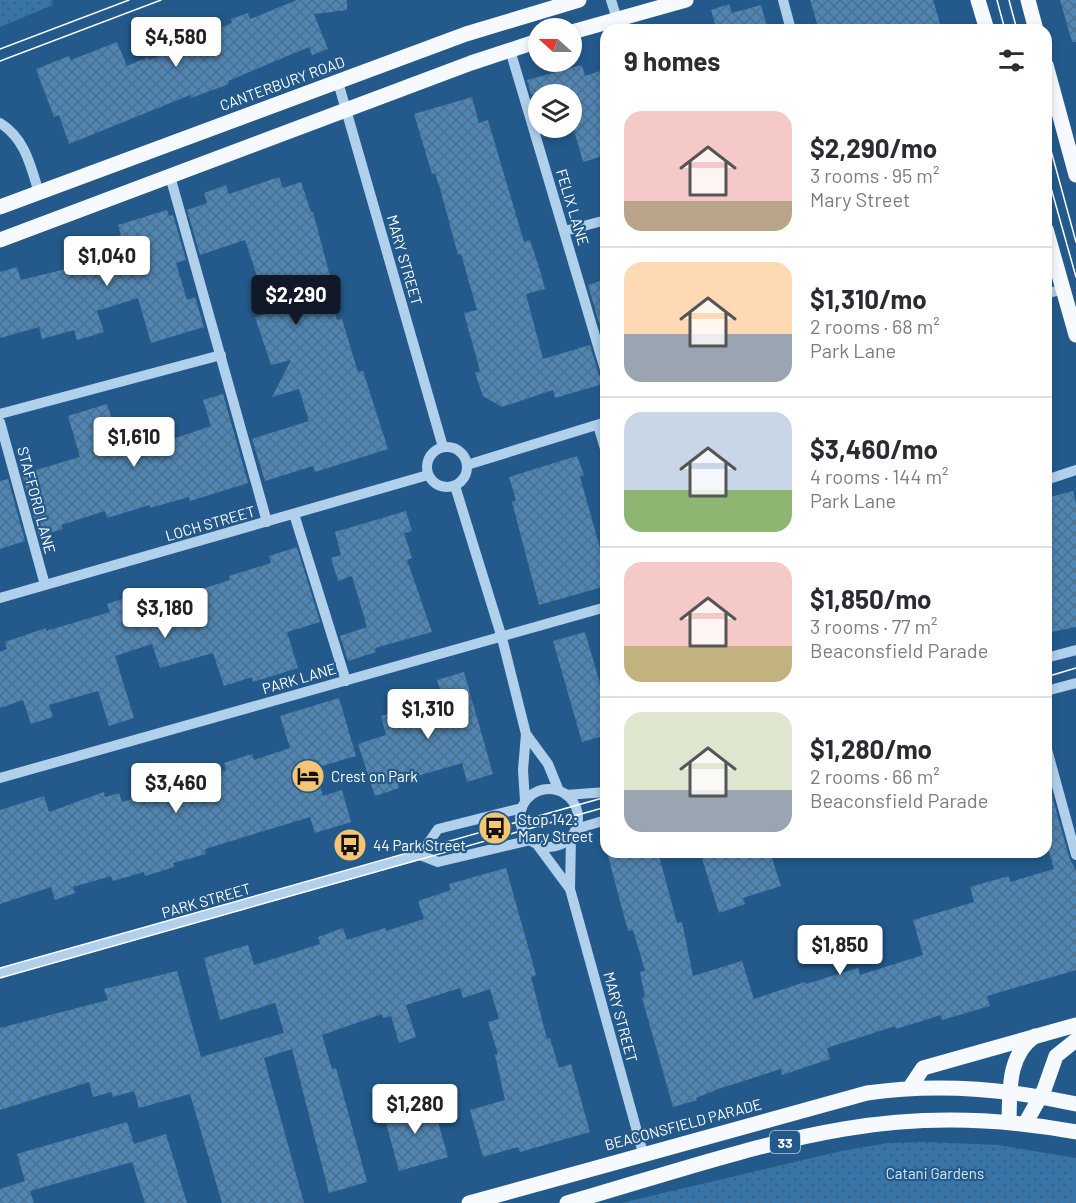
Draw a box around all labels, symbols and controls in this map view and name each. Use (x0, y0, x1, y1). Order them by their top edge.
pin: $4,580 (127, 17, 225, 68)
north arrow (528, 18, 582, 72)
map controls (528, 18, 582, 138)
text: $4,580 (145, 24, 207, 48)
icon: filters (995, 44, 1028, 77)
text: 9 homes (624, 45, 720, 76)
street label: CANTERBURY ROAD (217, 52, 347, 114)
button: layers (528, 84, 582, 138)
text: $2,290/mo (810, 132, 937, 163)
icon: home (672, 135, 744, 207)
text: 3 rooms · 95 m² (810, 163, 939, 187)
street label: FELIX LANE (553, 167, 593, 247)
text: Mary Street (810, 187, 910, 211)
street label: MARY STREET (384, 213, 426, 307)
pin: $1,040 (58, 236, 156, 287)
text: $1,040 (78, 243, 136, 267)
pin: $2,290 (247, 275, 345, 326)
text: $2,290 (265, 282, 327, 306)
text: $1,310/mo (810, 283, 927, 314)
icon: home (672, 286, 744, 358)
text: 2 rooms · 68 m² (810, 314, 940, 338)
text: Park Lane (810, 338, 896, 362)
pin: $1,610 (85, 417, 183, 468)
text: $1,610 (108, 424, 160, 448)
text: $3,460/mo (810, 433, 938, 464)
icon: home (672, 436, 744, 508)
street label: STAFFORD LANE (14, 444, 60, 556)
text: 4 rooms · 144 m² (810, 464, 948, 488)
text: Park Lane (810, 488, 896, 512)
street label: LOCH STREET (163, 502, 257, 544)
text: $1,850/mo (810, 583, 932, 614)
icon: home (672, 586, 744, 658)
pin: $3,180 (116, 588, 214, 639)
text: $3,180 (137, 595, 193, 619)
text: 3 rooms · 77 m² (810, 614, 938, 638)
text: Beaconsfield Parade (810, 638, 988, 662)
street label: PARK LANE (260, 659, 338, 697)
pin: $1,310 (379, 689, 477, 740)
text: $1,310 (401, 696, 455, 720)
text: $1,280/mo (810, 733, 932, 764)
icon: home (672, 736, 744, 808)
hotel icon: Crest on Park (290, 758, 326, 794)
pin: $3,460 (127, 763, 225, 814)
text: 2 rooms · 66 m² (810, 764, 940, 788)
place label: Crest on Park (331, 767, 418, 785)
text: $3,460 (145, 770, 207, 794)
text: Beaconsfield Parade (810, 788, 988, 812)
bus stop icon: Stop 142: Mary Street (477, 810, 513, 846)
place label: Stop 142: Mary Street (518, 810, 593, 845)
bus stop icon: 44 Park Street (332, 827, 368, 863)
place label: 44 Park Street (373, 836, 466, 854)
street label: PARK STREET (159, 879, 253, 921)
pin: $1,850 (791, 925, 889, 976)
text: $1,850 (812, 932, 868, 956)
street label: MARY STREET (600, 970, 642, 1064)
pin: $1,280 (366, 1084, 464, 1135)
text: $1,280 (386, 1091, 444, 1115)
street label: BEACONSFIELD PARADE (603, 1094, 763, 1154)
road number: 33 (770, 1131, 800, 1153)
park label: Catani Gardens (886, 1164, 984, 1182)

